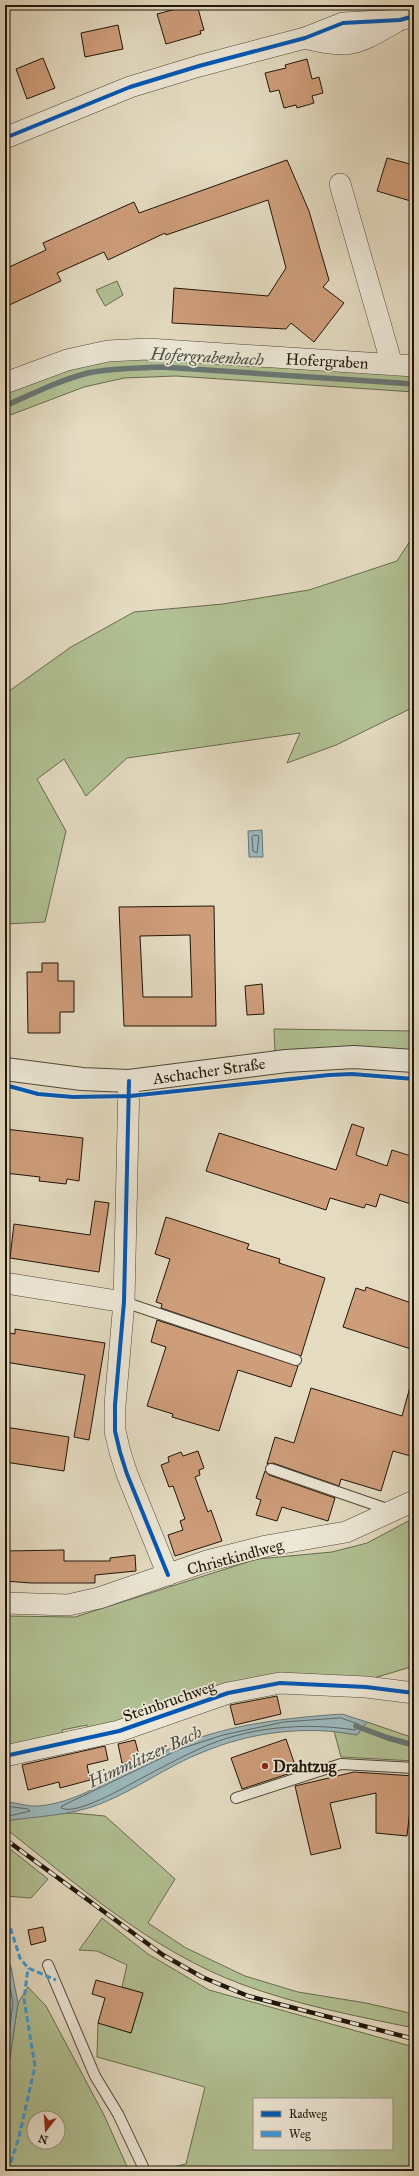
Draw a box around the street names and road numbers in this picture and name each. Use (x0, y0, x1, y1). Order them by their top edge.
street label: Hofergraben (285, 349, 369, 374)
street label: Aschacher Straße (151, 1054, 267, 1088)
street label: Christkindlweg (185, 1535, 286, 1580)
street label: Steinbruchweg (120, 1676, 219, 1727)

